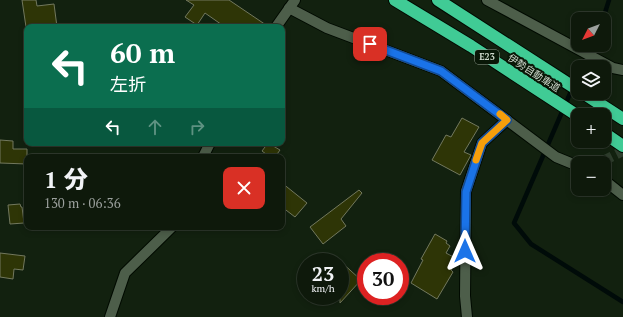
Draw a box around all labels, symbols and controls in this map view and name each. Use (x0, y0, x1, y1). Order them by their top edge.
north arrow (571, 12, 611, 52)
map controls (571, 12, 611, 196)
pin (353, 27, 387, 61)
icon: arrive (359, 33, 381, 55)
text: 60 m (110, 34, 175, 71)
icon: left (44, 40, 96, 92)
road number: E23 (475, 50, 499, 64)
street label: 伊勢自動車道 (505, 51, 563, 95)
button: layers (571, 60, 611, 100)
text: 左折 (110, 72, 146, 96)
button: + (571, 108, 611, 148)
icon: left (102, 116, 124, 138)
icon: ahead (144, 116, 166, 138)
icon: right (186, 116, 208, 138)
button: − (571, 156, 611, 196)
text: 1 分 (44, 163, 88, 195)
button: close (223, 167, 265, 209)
text: 130 m · 06:36 (44, 194, 121, 212)
position arrow (444, 230, 486, 272)
speed limit sign: 30 (357, 253, 409, 305)
text: 23 (312, 260, 334, 287)
text: km/h (311, 282, 335, 295)

